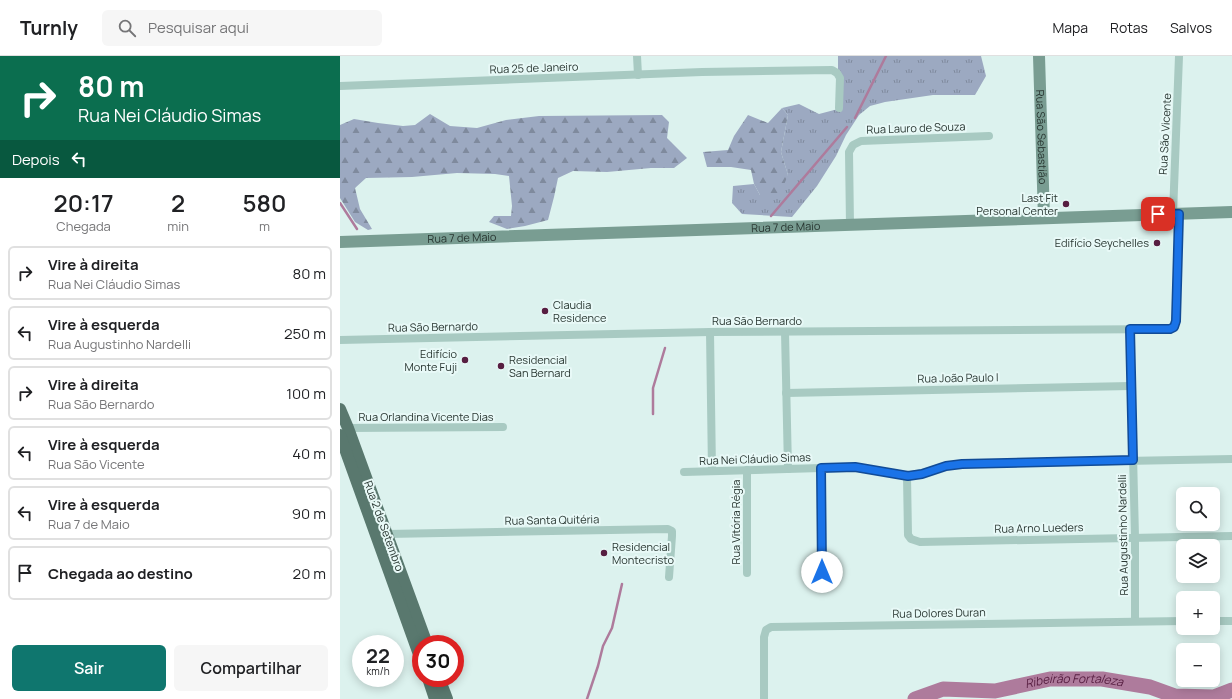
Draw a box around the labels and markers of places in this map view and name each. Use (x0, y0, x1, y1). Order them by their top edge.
place label: Last Fit Personal Center (976, 190, 1058, 218)
pin (1141, 197, 1175, 231)
marker: Last Fit Personal Center (1061, 199, 1071, 209)
place label: Edifício Seychelles (1055, 235, 1149, 250)
marker: Edifício Seychelles (1152, 238, 1162, 248)
place label: Claudia Residence (553, 297, 607, 325)
marker: Claudia Residence (540, 306, 550, 316)
place label: Edifício Monte Fuji (405, 346, 457, 374)
place label: Residencial San Bernard (509, 352, 571, 380)
marker: Edifício Monte Fuji (460, 355, 470, 365)
marker: Residencial San Bernard (496, 361, 506, 371)
place label: Residencial Montecristo (612, 539, 674, 567)
marker: Residencial Montecristo (599, 548, 609, 558)

